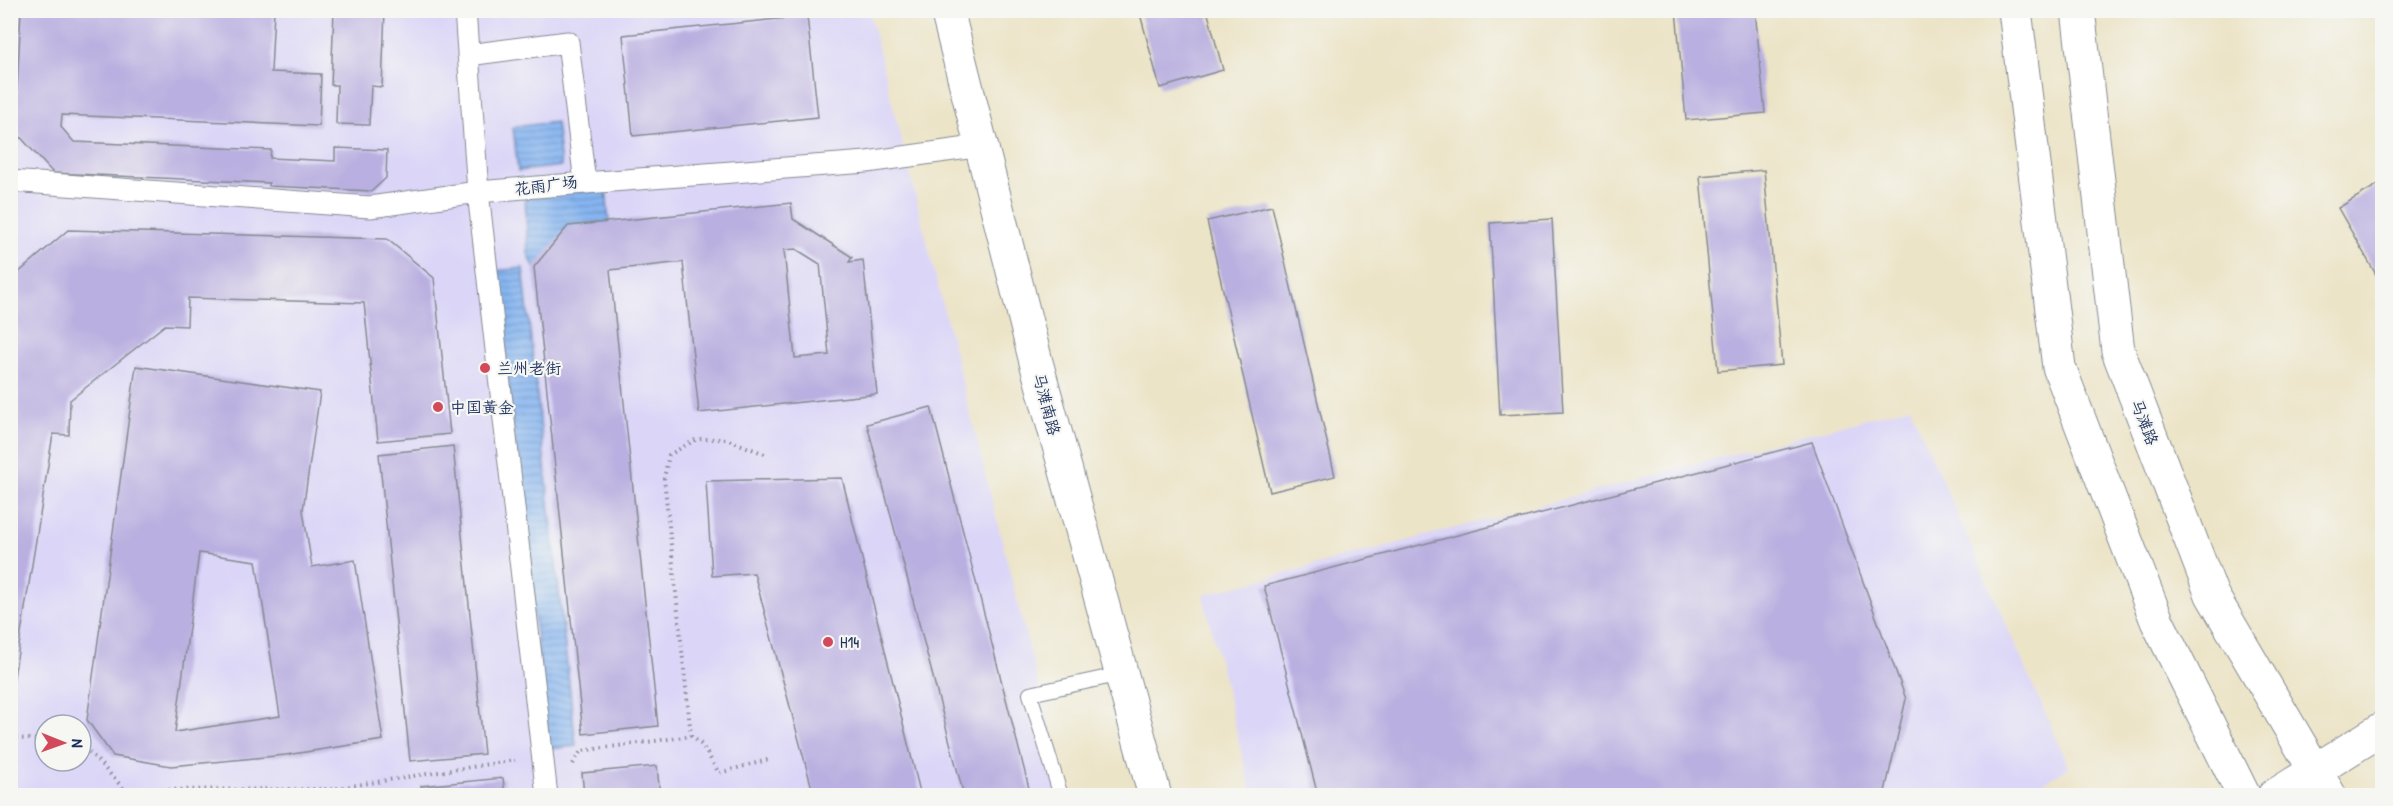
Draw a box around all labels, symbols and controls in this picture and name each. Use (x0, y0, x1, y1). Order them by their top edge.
street label: 花雨广场 (513, 170, 579, 200)
place label: 兰州老街 (497, 357, 561, 379)
marker: 兰州老街 (478, 361, 492, 375)
street label: 马滩南路 (1028, 370, 1066, 438)
place label: 中国黄金 (450, 396, 514, 418)
street label: 马滩路 (2126, 396, 2164, 448)
marker: 中国黄金 (431, 400, 445, 414)
place label: H14 (840, 631, 859, 653)
marker: H14 (821, 635, 835, 649)
north arrow (33, 713, 93, 773)
text: N (67, 739, 89, 748)

